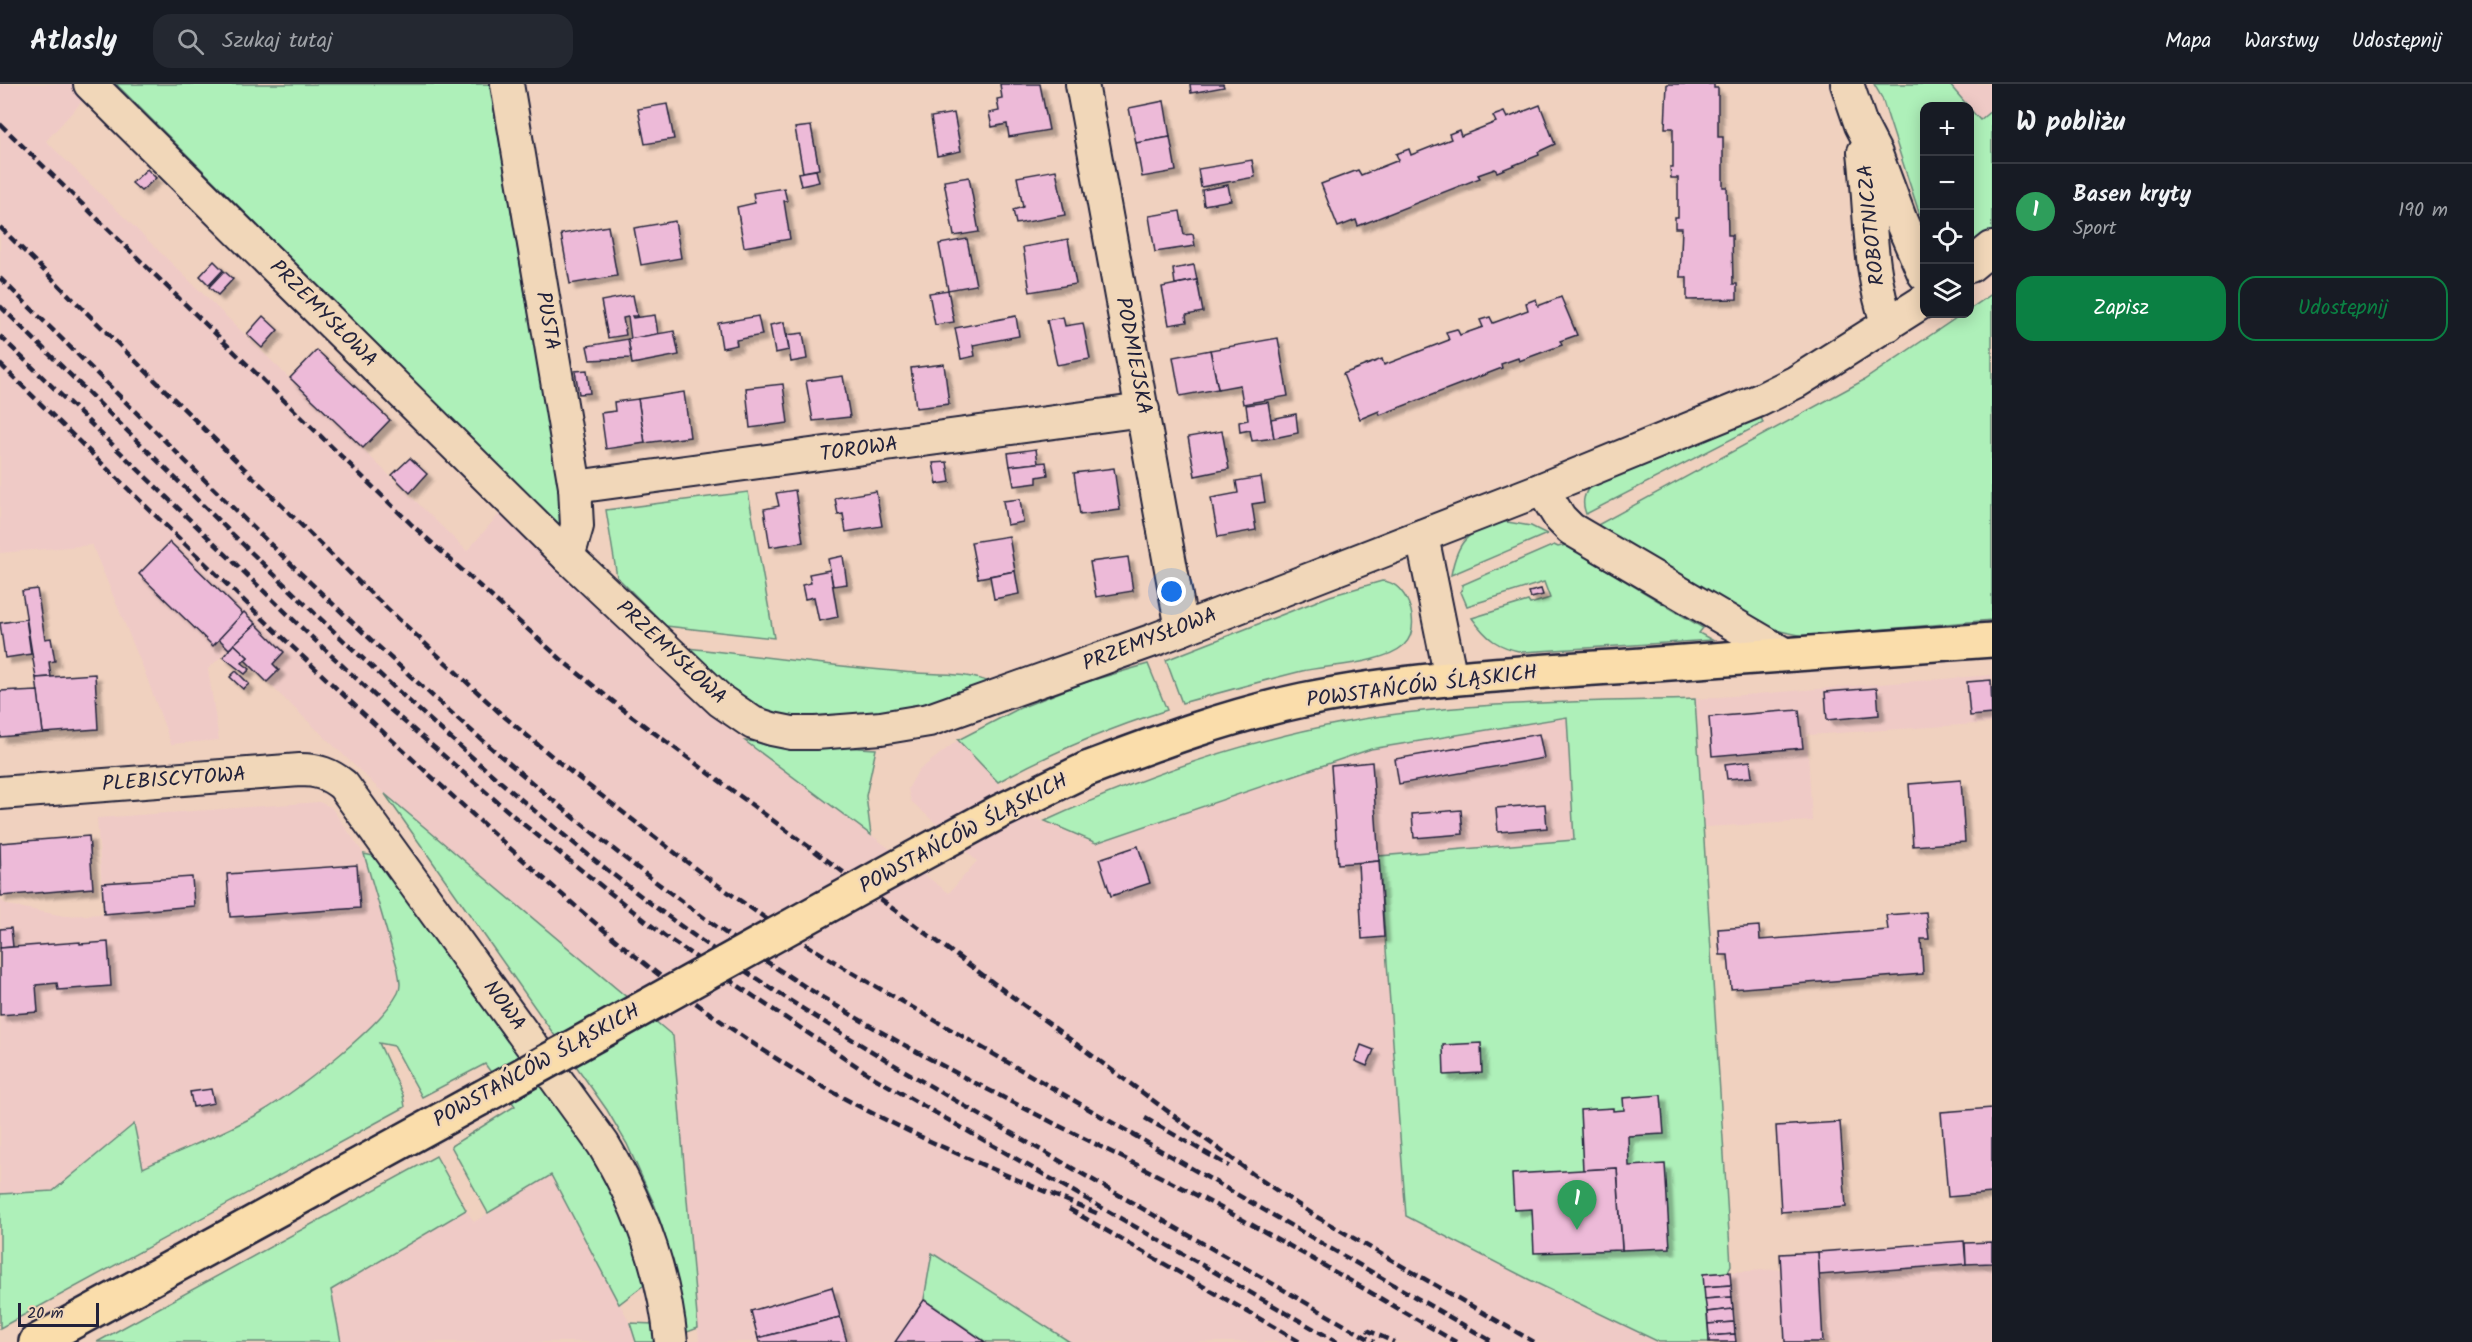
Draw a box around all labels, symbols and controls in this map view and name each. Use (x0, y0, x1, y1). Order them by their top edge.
search box (153, 14, 573, 68)
text: Atlasly (30, 19, 117, 64)
text: Szukaj tutaj (222, 24, 333, 59)
icon: search (174, 25, 207, 58)
text: Mapa (2165, 25, 2211, 58)
text: Warstwy (2244, 25, 2319, 58)
text: Udostępnij (2352, 25, 2442, 58)
map controls (1920, 102, 1974, 318)
button: + (1920, 102, 1974, 156)
text: W pobliżu (2016, 102, 2125, 144)
button: − (1920, 156, 1974, 210)
street label: ROBOTNICZA (1849, 163, 1895, 287)
text: Basen kryty (2073, 178, 2191, 213)
text: 1 (2032, 195, 2039, 227)
text: 190 m (2398, 195, 2448, 227)
button: locate (1920, 210, 1974, 264)
text: Sport (2073, 213, 2117, 245)
street label: PRZEMYSŁOWA (261, 252, 385, 376)
button: layers (1920, 264, 1974, 318)
button: Zapisz (2016, 276, 2226, 341)
button: Udostępnij (2238, 276, 2448, 341)
street label: PUSTA (526, 289, 568, 353)
street label: PODMIEJSKA (1105, 294, 1161, 418)
street label: TOROWA (818, 428, 900, 472)
your location (1157, 577, 1186, 606)
street label: PRZEMYSŁOWA (608, 593, 734, 713)
street label: PRZEMYSŁOWA (1078, 599, 1222, 681)
street label: POWSTAŃCÓW ŚLĄSKICH (1305, 656, 1539, 718)
street label: PLEBISCYTOWA (101, 759, 247, 801)
street label: POWSTAŃCÓW ŚLĄSKICH (854, 765, 1074, 903)
street label: NOWA (474, 974, 534, 1038)
street label: POWSTAŃCÓW ŚLĄSKICH (427, 995, 647, 1137)
pin: 1 (1558, 1180, 1596, 1230)
scale bar (18, 1300, 99, 1328)
text: 20 m (27, 1301, 63, 1326)

